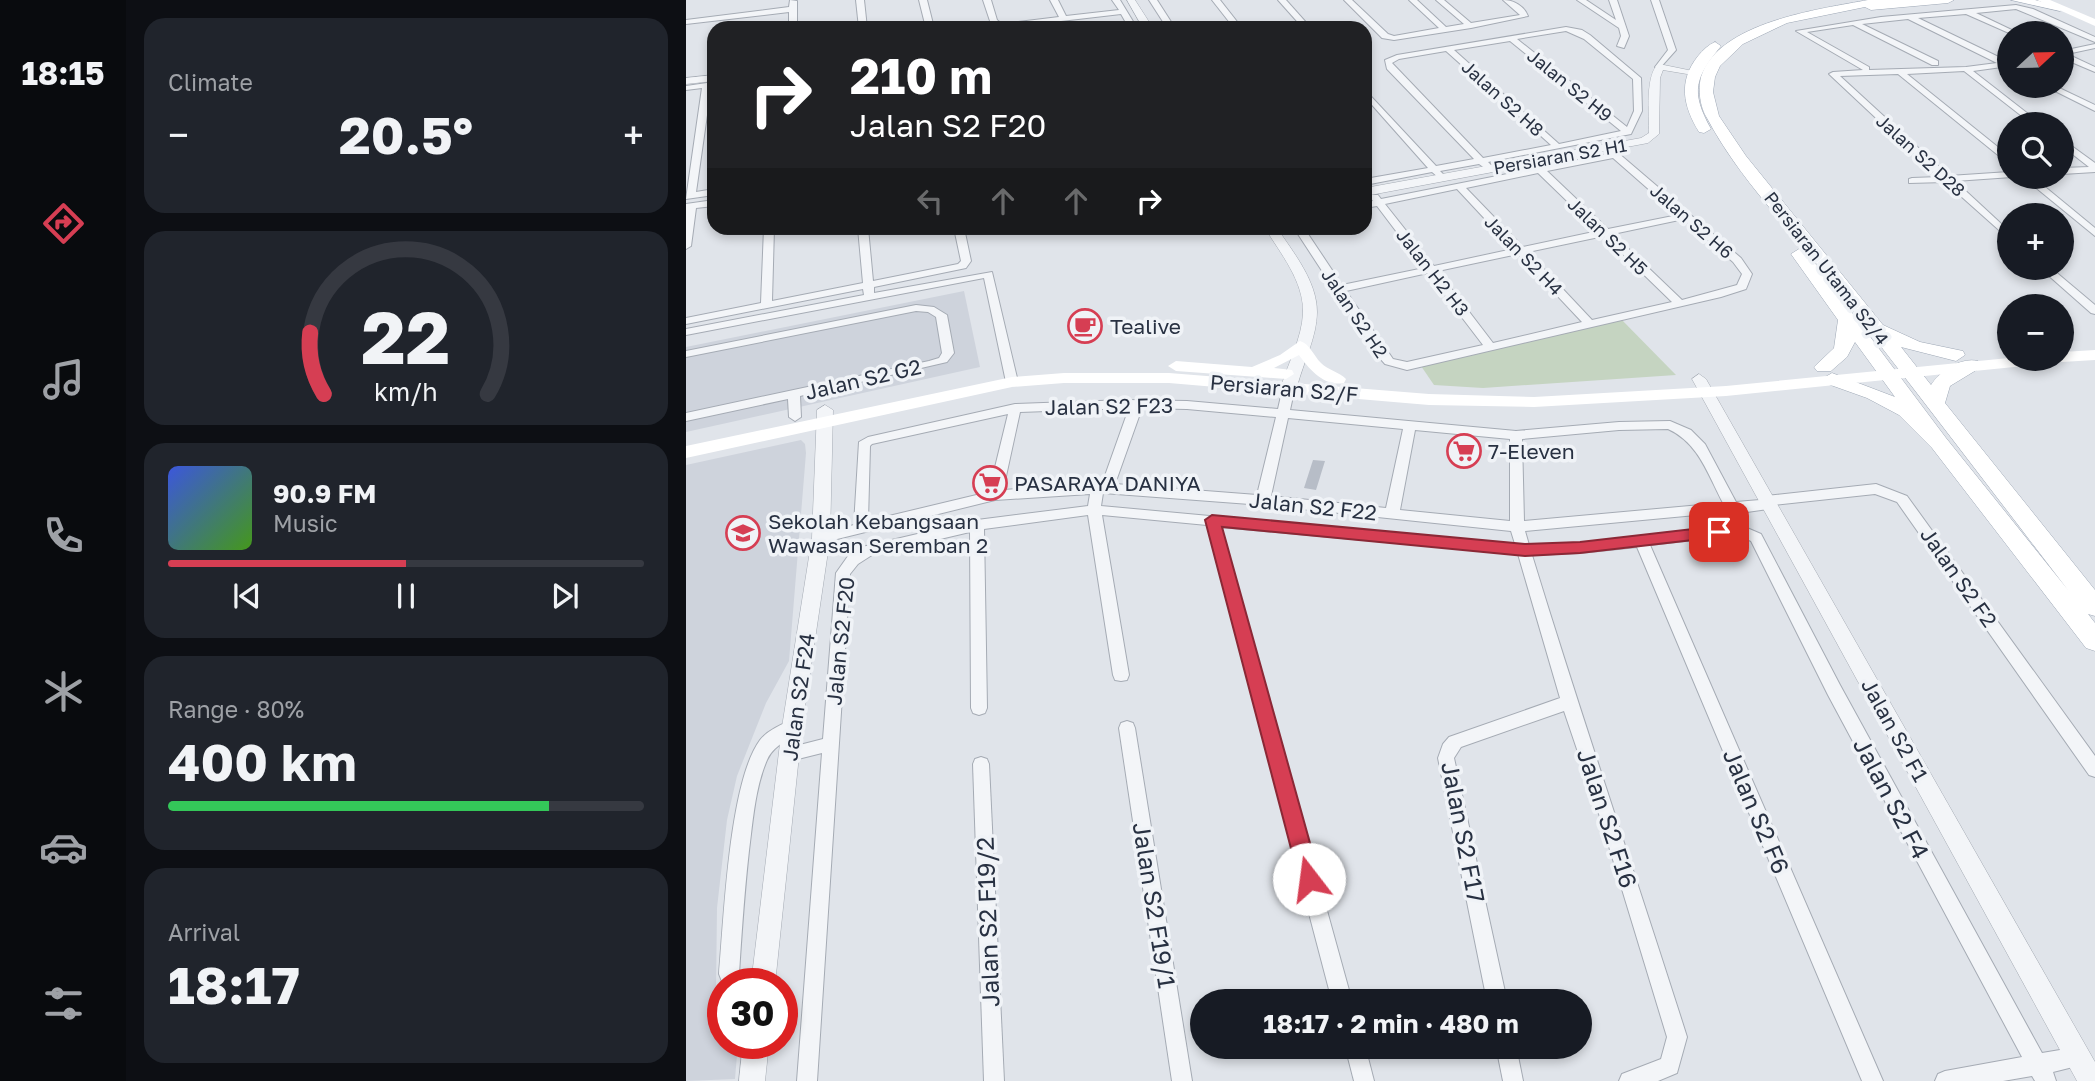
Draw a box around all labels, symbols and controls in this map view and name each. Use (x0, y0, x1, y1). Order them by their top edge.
north arrow (1997, 21, 2074, 98)
map controls (1997, 21, 2074, 371)
street label: Jalan S2 H9 (1523, 44, 1617, 126)
text: 210 m (850, 46, 992, 105)
icon: right (735, 49, 826, 140)
text: 18:15 (21, 54, 105, 92)
street label: Jalan S2 H8 (1457, 55, 1549, 141)
text: Climate (168, 68, 253, 96)
text: 20.5° (339, 103, 473, 165)
text: Jalan S2 F20 (850, 106, 1046, 144)
street label: Jalan S2 D28 (1872, 109, 1970, 201)
text: − (168, 112, 189, 157)
text: + (623, 112, 644, 157)
button: search (1997, 112, 2074, 189)
street label: Persiaran S2 H1 (1492, 133, 1629, 179)
street label: Jalan S2 H6 (1646, 179, 1738, 263)
icon: left (911, 182, 949, 220)
icon: ahead (984, 182, 1022, 220)
icon: ahead (1057, 182, 1095, 220)
icon: right (1130, 182, 1168, 220)
street label: Persiaran Utama S2/4 (1760, 187, 1894, 349)
street label: Jalan S2 H5 (1564, 193, 1652, 279)
icon: directions (39, 199, 88, 248)
button: + (1997, 203, 2074, 280)
street label: Jalan S2 H4 (1480, 210, 1568, 300)
street label: Jalan H2 H3 (1392, 224, 1474, 320)
street label: Jalan S2 H2 (1317, 264, 1393, 362)
text: 22 (362, 293, 450, 380)
button: − (1997, 294, 2074, 371)
cafe icon: Tealive (1066, 307, 1104, 345)
place label: Tealive (1110, 313, 1181, 339)
street label: Jalan S2 G2 (803, 353, 923, 405)
icon: music (39, 355, 88, 404)
street label: Persiaran S2/F (1209, 369, 1359, 407)
text: km/h (374, 376, 438, 407)
street label: Jalan S2 F23 (1045, 392, 1173, 420)
supermarket icon: 7-Eleven (1445, 432, 1483, 470)
place label: 7-Eleven (1488, 438, 1575, 464)
supermarket icon: PASARAYA DANIYA (971, 464, 1009, 502)
place label: PASARAYA DANIYA (1014, 470, 1200, 496)
text: 90.9 FM (273, 478, 376, 509)
street label: Jalan S2 F22 (1248, 486, 1378, 526)
pin (1689, 502, 1749, 562)
place label: Sekolah Kebangsaan Wawasan Seremban 2 (768, 508, 988, 558)
text: Music (273, 509, 338, 537)
icon: phone (39, 511, 88, 560)
icon: arrive (1700, 513, 1738, 551)
school or university icon: Sekolah Kebangsaan Wawasan Seremban 2 (724, 514, 762, 552)
street label: Jalan S2 F2 (1915, 522, 2003, 632)
street label: Jalan S2 F20 (820, 576, 860, 706)
icon: previous (228, 577, 266, 615)
icon: pause (387, 577, 425, 615)
icon: next (546, 577, 584, 615)
street label: Jalan S2 F24 (776, 632, 820, 762)
icon: climate (39, 667, 88, 716)
street label: Jalan S2 F1 (1856, 674, 1934, 786)
text: Range · 80% (168, 695, 304, 723)
text: 400 km (168, 730, 357, 792)
street label: Jalan S2 F4 (1848, 732, 1936, 864)
street label: Jalan S2 F6 (1718, 744, 1796, 878)
street label: Jalan S2 F16 (1572, 745, 1644, 891)
street label: Jalan S2 F17 (1436, 759, 1492, 905)
street label: Jalan S2 F19/1 (1128, 820, 1182, 990)
icon: car (39, 823, 88, 872)
street label: Jalan S2 F19/2 (970, 837, 1004, 1007)
position arrow (1272, 842, 1346, 916)
text: Arrival (168, 918, 240, 946)
text: 18:17 (168, 953, 300, 1015)
speed limit sign: 30 (707, 968, 798, 1059)
icon: filters (39, 979, 88, 1028)
text: 18:17 · 2 min · 480 m (1263, 1008, 1519, 1039)

